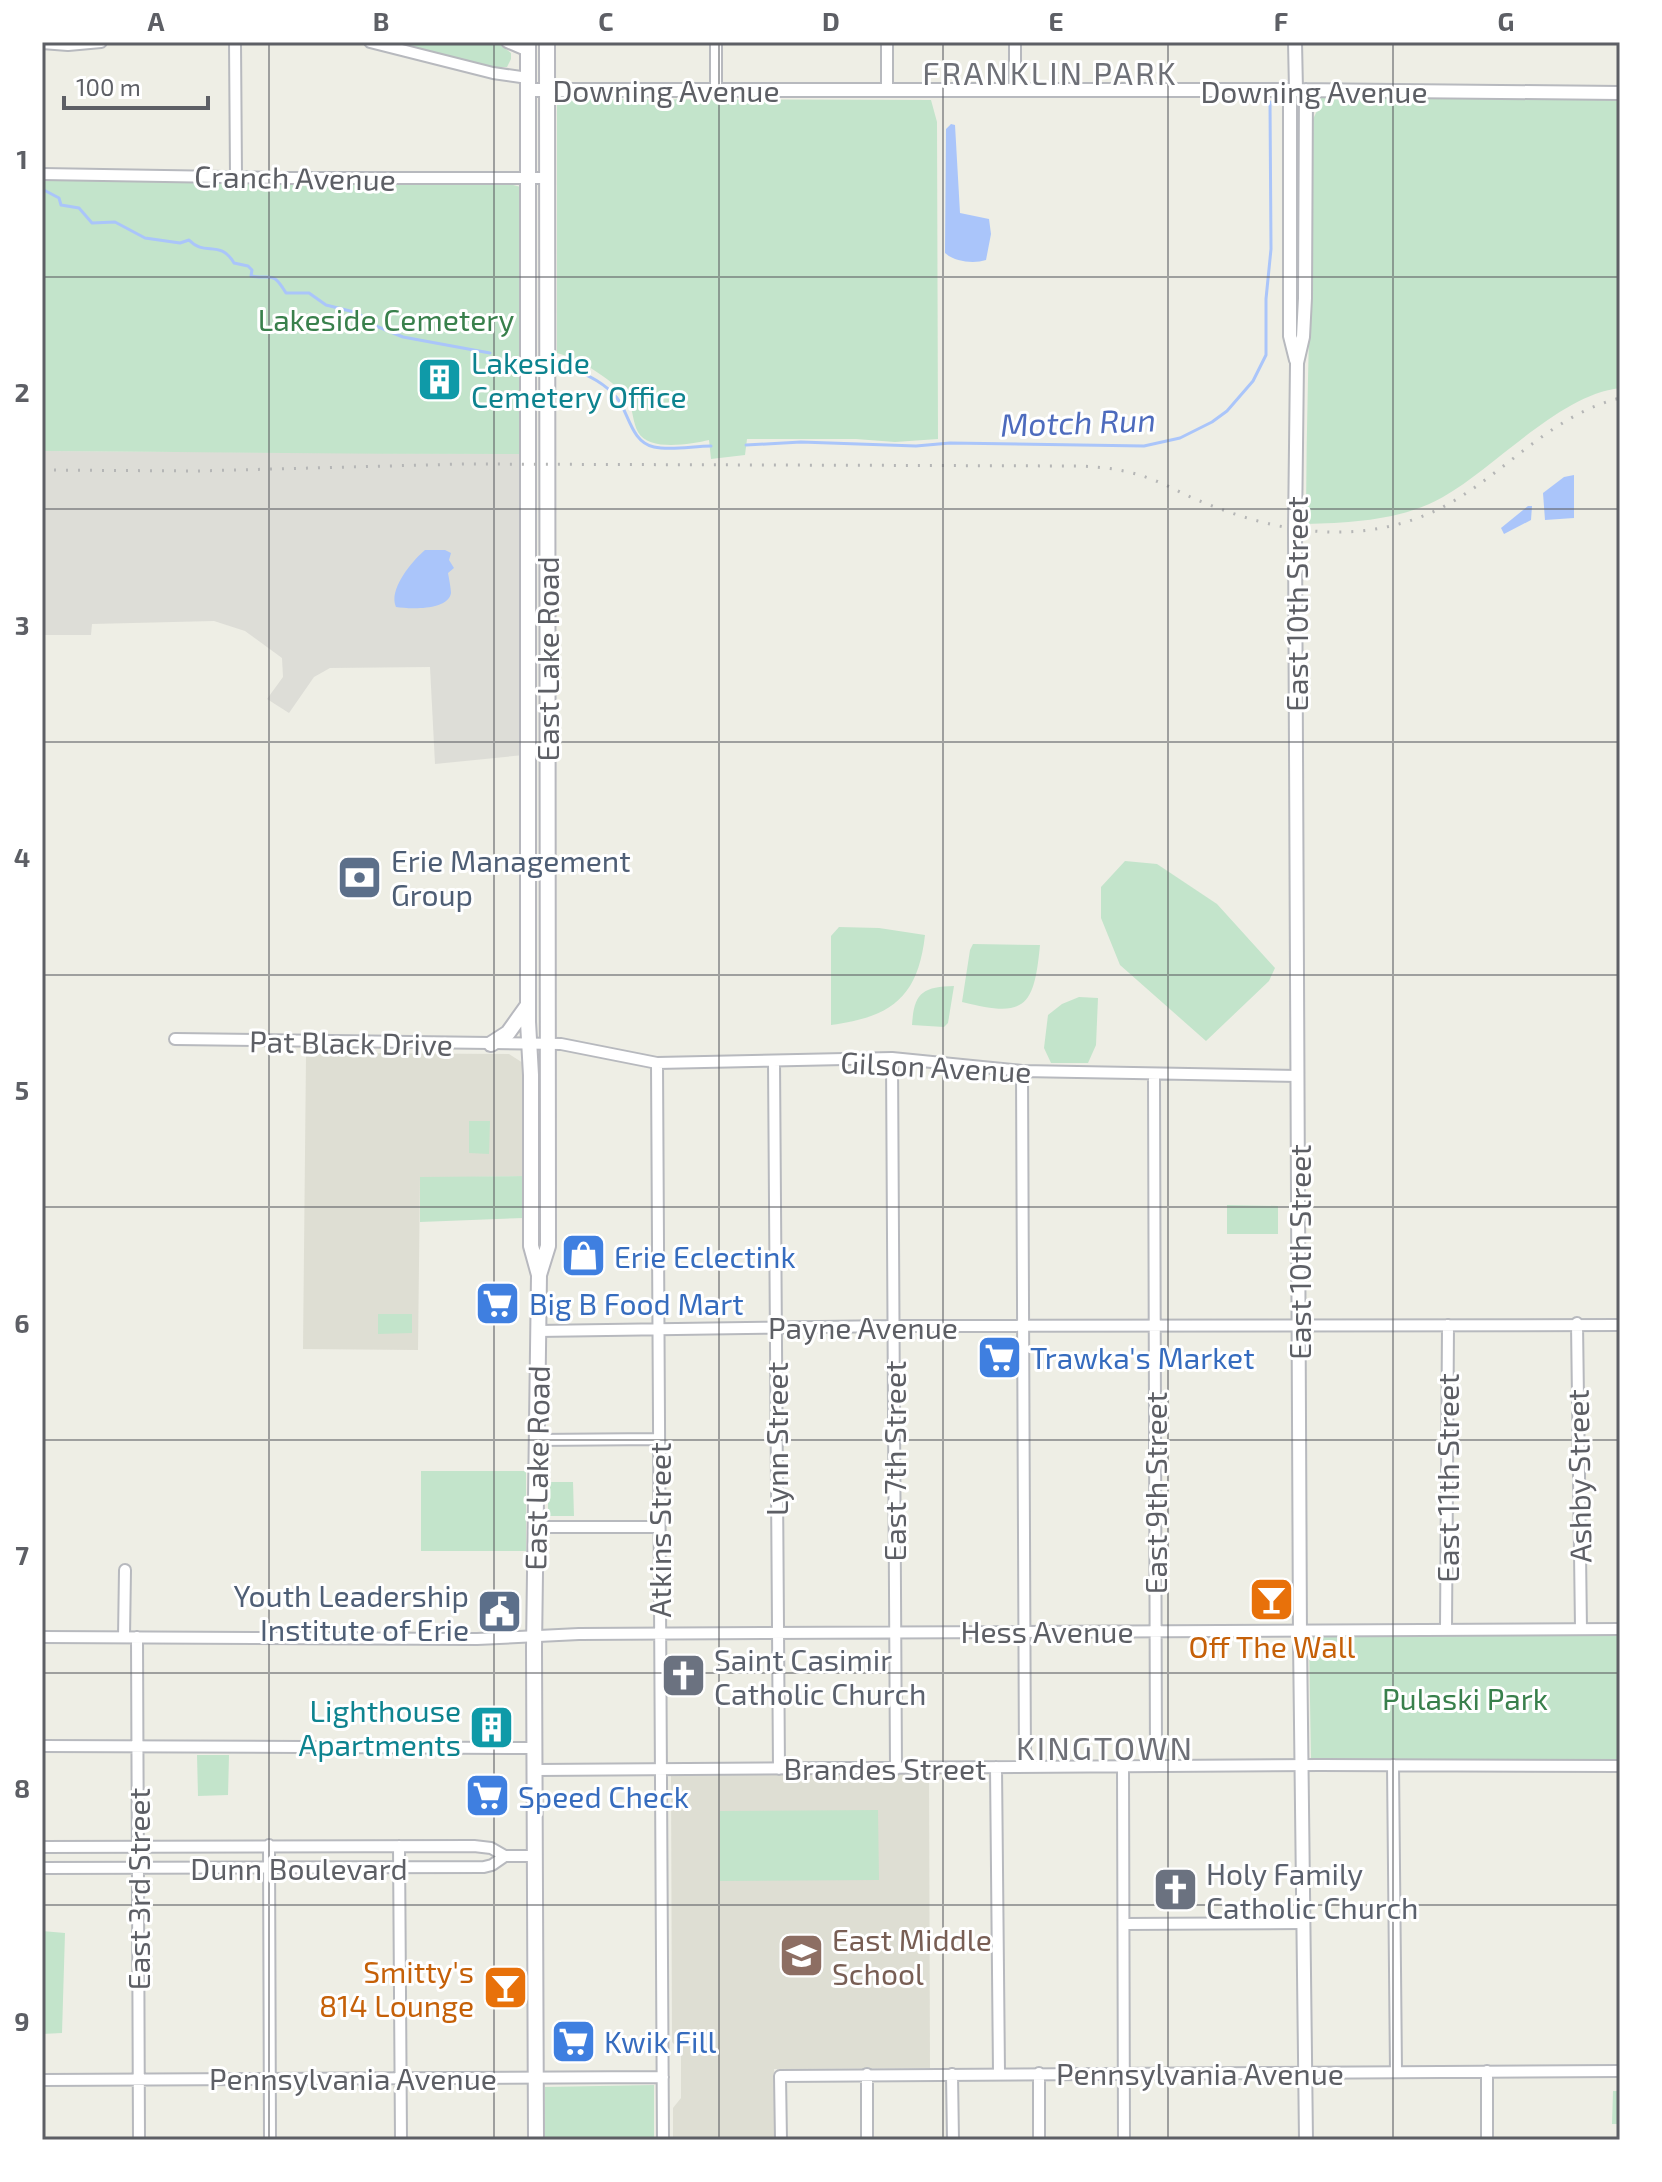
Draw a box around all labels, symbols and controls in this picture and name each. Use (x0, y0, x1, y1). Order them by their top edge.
text: A (148, 5, 165, 36)
text: B (373, 5, 389, 36)
text: C (598, 5, 614, 36)
text: D (822, 5, 840, 36)
text: E (1048, 5, 1064, 36)
text: F (1274, 5, 1288, 36)
text: G (1498, 5, 1514, 36)
district label: FRANKLIN PARK (922, 53, 1178, 91)
scale bar (64, 60, 208, 110)
text: 100 m (76, 72, 141, 101)
street label: Downing Avenue (552, 72, 780, 108)
street label: Downing Avenue (1200, 73, 1428, 109)
text: 1 (16, 143, 28, 174)
street label: Cranch Avenue (194, 157, 396, 197)
park label: Lakeside Cemetery (258, 301, 514, 337)
place label: Lakeside Cemetery Office (471, 344, 687, 414)
building icon: Lakeside Cemetery Office (416, 355, 464, 403)
text: 2 (14, 376, 30, 407)
water label: Motch Run (1000, 399, 1156, 443)
street label: East 10th Street (1278, 496, 1314, 712)
street label: East Lake Road (529, 556, 565, 762)
text: 3 (15, 609, 29, 640)
text: 4 (14, 841, 30, 872)
place label: Erie Management Group (391, 842, 631, 912)
bank icon: Erie Management Group (336, 853, 384, 901)
street label: Pat Black Drive (249, 1022, 453, 1062)
street label: Gilson Avenue (839, 1043, 1033, 1089)
text: 5 (15, 1074, 29, 1105)
street label: East 10th Street (1281, 1144, 1317, 1360)
shop icon: Erie Eclectink (559, 1232, 607, 1280)
place label: Erie Eclectink (614, 1238, 796, 1274)
supermarket icon: Big B Food Mart (474, 1279, 522, 1327)
place label: Big B Food Mart (529, 1285, 744, 1321)
text: 6 (14, 1307, 30, 1338)
street label: Payne Avenue (768, 1309, 958, 1345)
supermarket icon: Trawka's Market (975, 1333, 1023, 1381)
place label: Trawka's Market (1030, 1339, 1255, 1375)
street label: East 7th Street (876, 1361, 912, 1561)
street label: Lynn Street (758, 1362, 794, 1516)
street label: East Lake Road (516, 1365, 556, 1571)
street label: East 11th Street (1429, 1373, 1465, 1583)
street label: Ashby Street (1558, 1389, 1598, 1563)
street label: East 9th Street (1137, 1392, 1173, 1594)
street label: Atkins Street (641, 1442, 677, 1618)
text: 7 (15, 1539, 29, 1570)
bar icon: Off The Wall (1248, 1576, 1296, 1624)
place label: Youth Leadership Institute of Erie (233, 1577, 469, 1647)
public building icon: Youth Leadership Institute of Erie (476, 1588, 524, 1636)
street label: Hess Avenue (960, 1613, 1134, 1649)
place label: Off The Wall (1188, 1628, 1356, 1664)
place label: Saint Casimir Catholic Church (714, 1641, 927, 1711)
church icon: Saint Casimir Catholic Church (659, 1652, 707, 1700)
park label: Pulaski Park (1382, 1680, 1548, 1716)
place label: Lighthouse Apartments (299, 1692, 461, 1762)
building icon: Lighthouse Apartments (468, 1703, 516, 1751)
district label: KINGTOWN (1016, 1728, 1194, 1766)
street label: Brandes Street (783, 1750, 987, 1786)
text: 8 (14, 1772, 30, 1803)
supermarket icon: Speed Check (463, 1772, 511, 1820)
place label: Speed Check (518, 1778, 689, 1814)
street label: East 3rd Street (120, 1788, 156, 1990)
street label: Dunn Boulevard (190, 1850, 408, 1886)
place label: Holy Family Catholic Church (1206, 1855, 1419, 1925)
church icon: Holy Family Catholic Church (1151, 1866, 1199, 1914)
place label: East Middle School (832, 1921, 992, 1991)
school or university icon: East Middle School (777, 1932, 825, 1980)
place label: Smitty's 814 Lounge (319, 1953, 474, 2023)
bar icon: Smitty's 814 Lounge (481, 1964, 529, 2012)
text: 9 (14, 2005, 30, 2036)
supermarket icon: Kwik Fill (549, 2017, 597, 2065)
place label: Kwik Fill (604, 2023, 716, 2059)
street label: Pennsylvania Avenue (1056, 2055, 1344, 2091)
street label: Pennsylvania Avenue (209, 2060, 497, 2096)

